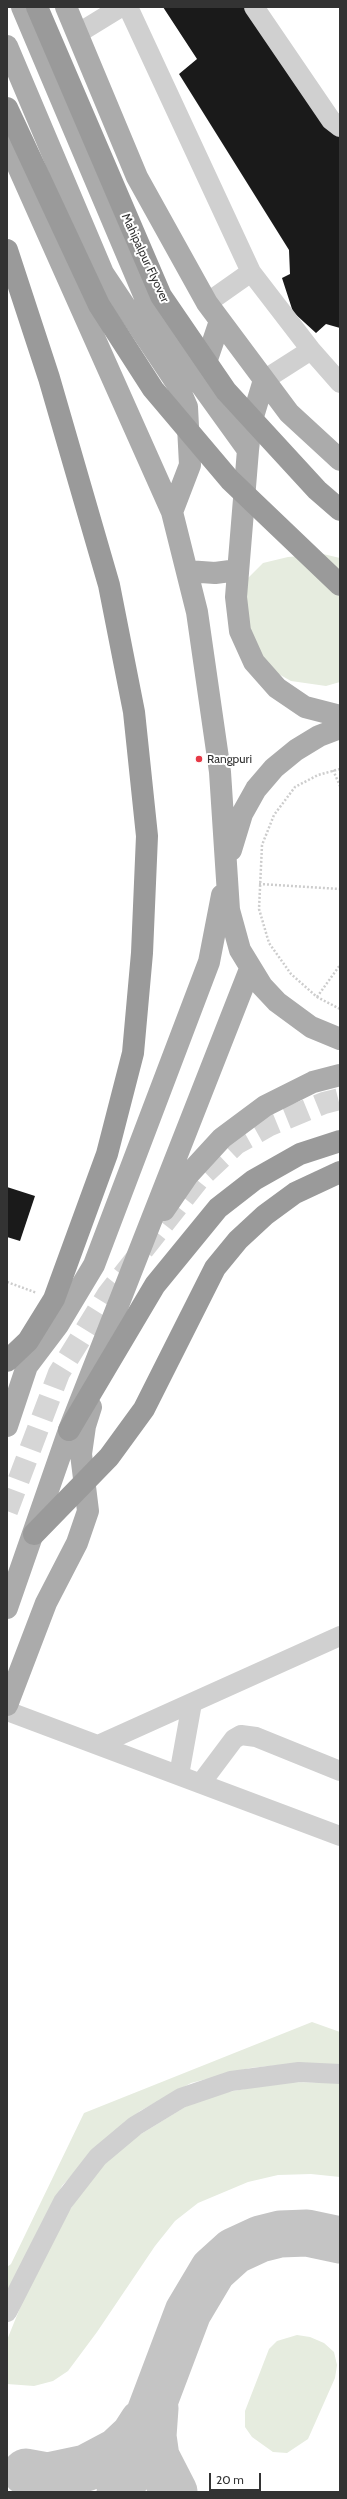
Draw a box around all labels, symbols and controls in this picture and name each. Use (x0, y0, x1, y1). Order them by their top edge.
street label: Mahipalpur Flyover (118, 211, 172, 305)
place label: Rangpuri (207, 752, 252, 766)
marker: Rangpuri (194, 754, 204, 764)
scale bar (211, 2465, 263, 2491)
text: 20 m (216, 2472, 244, 2487)

